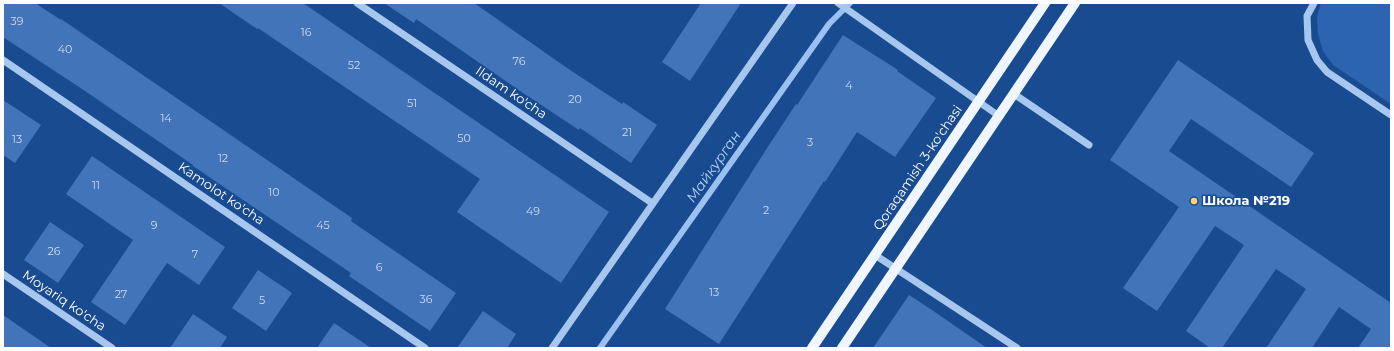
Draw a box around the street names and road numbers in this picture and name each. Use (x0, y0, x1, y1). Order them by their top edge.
street label: Ildam ko'cha (472, 63, 550, 123)
street label: Qoraqamish 3-ko'chasi (870, 103, 966, 233)
street label: Kamolot ko'cha (175, 159, 267, 229)
street label: Moyariq ko'cha (19, 267, 109, 335)

